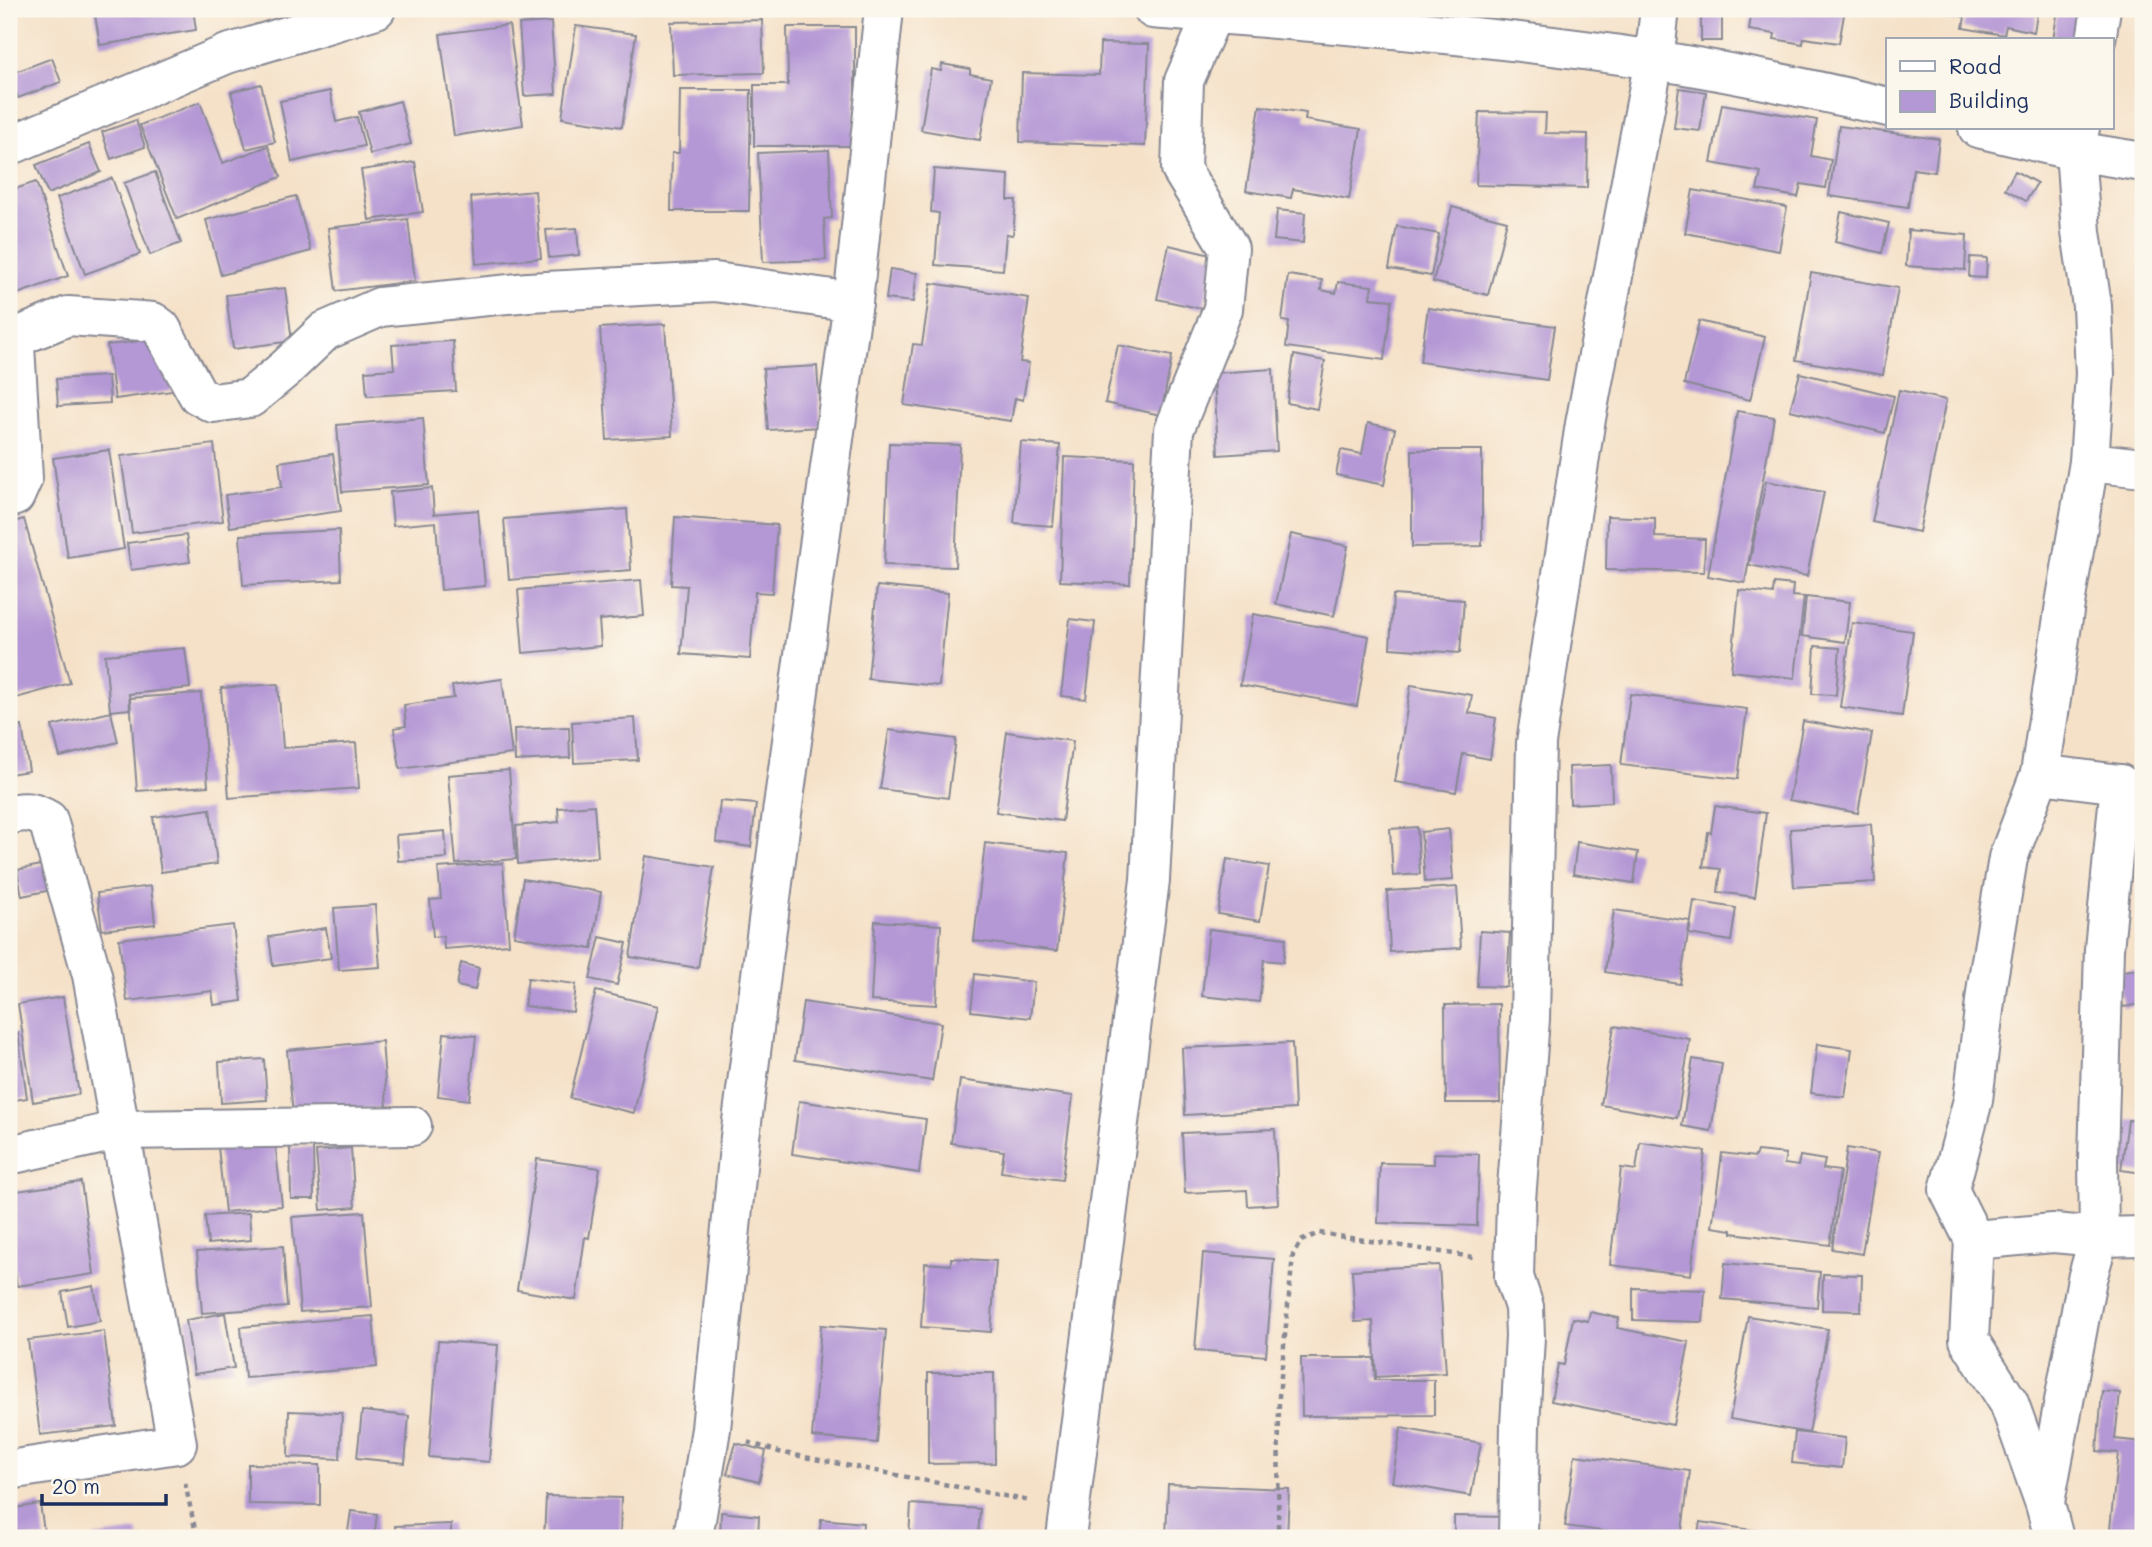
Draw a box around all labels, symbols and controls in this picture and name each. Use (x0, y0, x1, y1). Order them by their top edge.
legend (1886, 38, 2114, 130)
text: Road (1949, 52, 2001, 79)
text: Building (1949, 86, 2029, 113)
scale bar (42, 1463, 166, 1507)
text: 20 m (52, 1472, 100, 1499)

